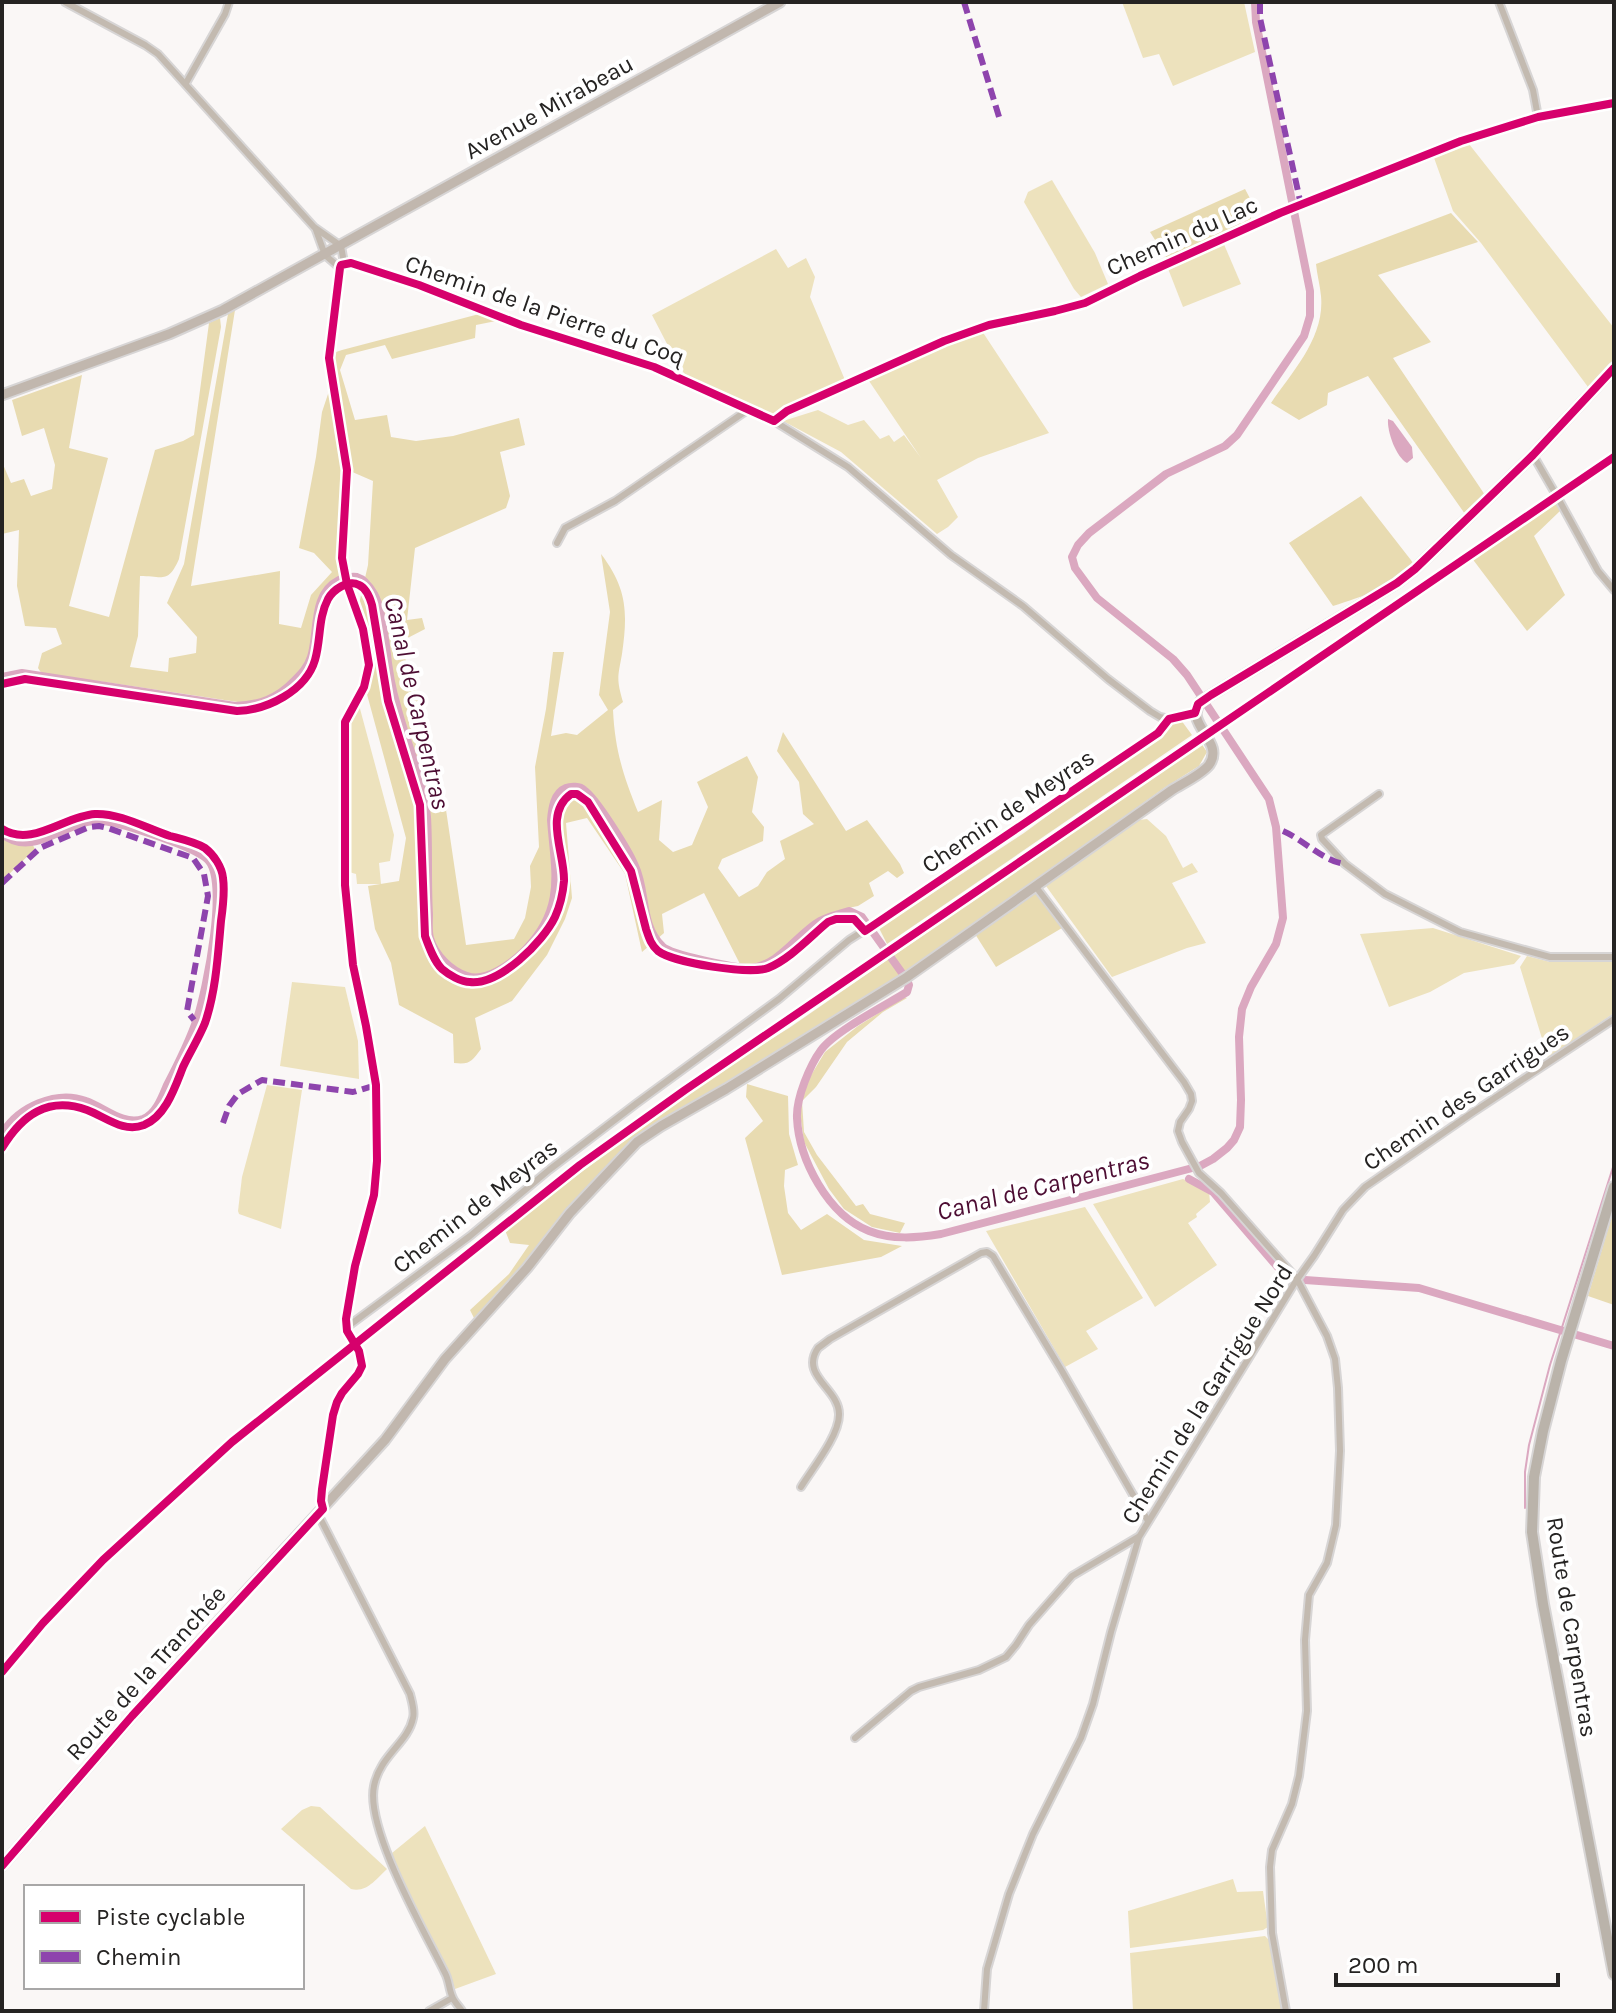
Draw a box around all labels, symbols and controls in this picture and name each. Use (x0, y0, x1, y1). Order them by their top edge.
street label: Avenue Mirabeau (460, 49, 638, 165)
street label: Chemin du Lac (1102, 190, 1262, 282)
street label: Chemin de la Pierre du Coq (402, 249, 688, 371)
water label: Canal de Carpentras (377, 593, 457, 813)
street label: Chemin de Meyras (916, 743, 1100, 879)
street label: Chemin des Garrigues (1358, 1018, 1574, 1176)
street label: Chemin de Meyras (387, 1133, 563, 1279)
water label: Canal de Carpentras (934, 1145, 1152, 1227)
street label: Chemin de la Garrigue Nord (1115, 1259, 1299, 1529)
street label: Route de Carpentras (1541, 1515, 1603, 1739)
street label: Route de la Tranchée (60, 1580, 232, 1766)
legend (24, 1885, 304, 1989)
text: Piste cyclable (96, 1903, 245, 1931)
scale bar (1336, 1937, 1558, 1987)
text: Chemin (96, 1943, 182, 1971)
text: 200 m (1348, 1951, 1419, 1979)

